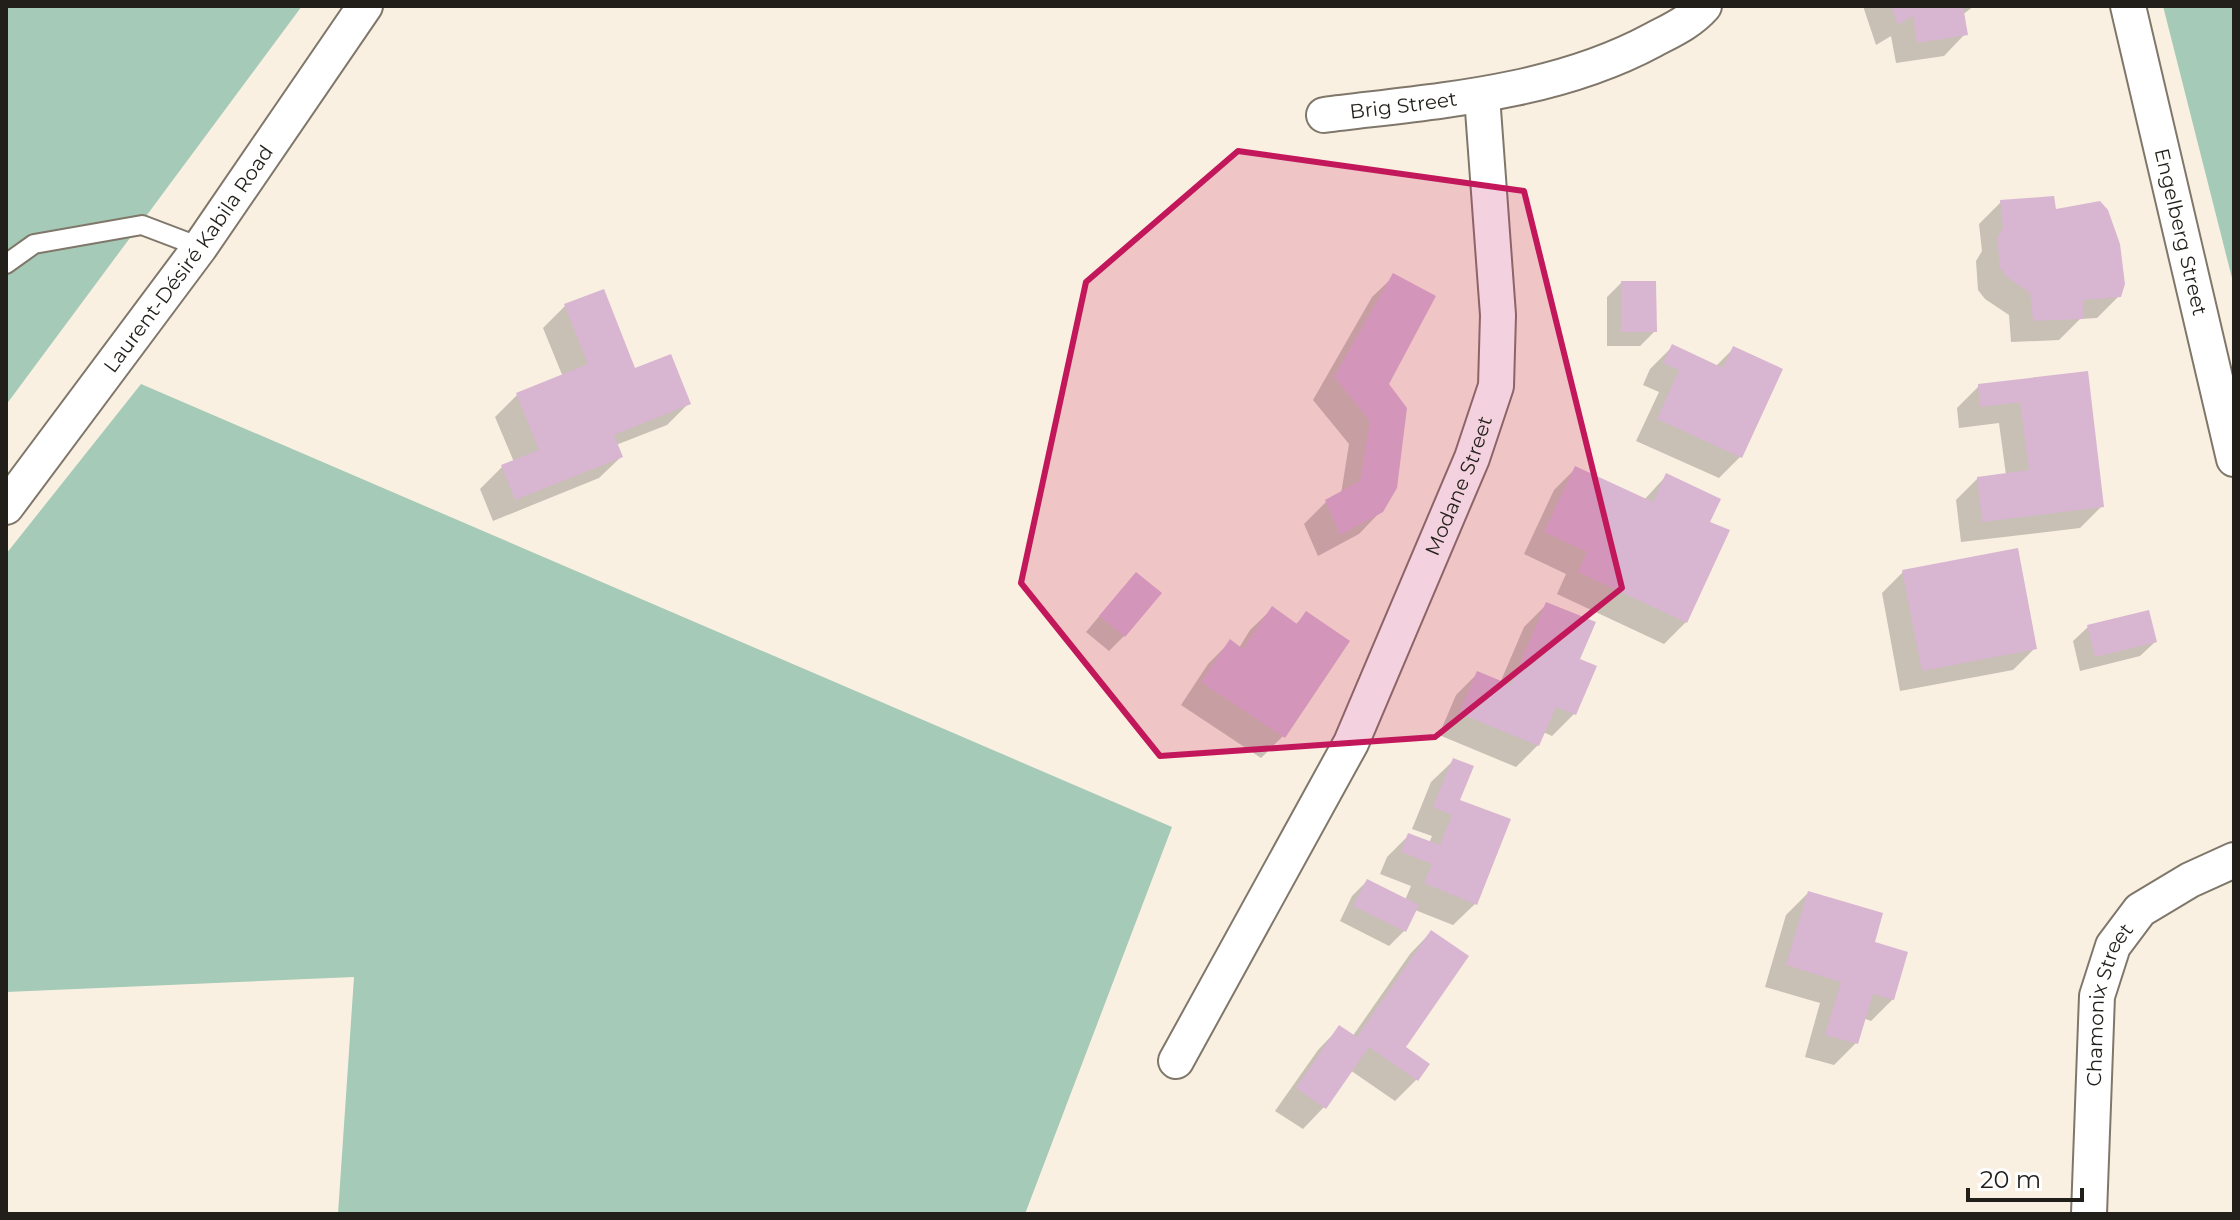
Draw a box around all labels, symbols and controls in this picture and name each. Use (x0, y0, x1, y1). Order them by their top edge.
street label: Brig Street (1348, 87, 1459, 124)
street label: Laurent-Désiré Kabila Road (99, 141, 278, 377)
street label: Engelberg Street (2150, 146, 2212, 318)
street label: Modane Street (1420, 413, 1497, 559)
street label: Chamonix Street (2082, 918, 2138, 1087)
scale bar (1968, 1152, 2082, 1202)
text: 20 m (1980, 1165, 2041, 1194)

